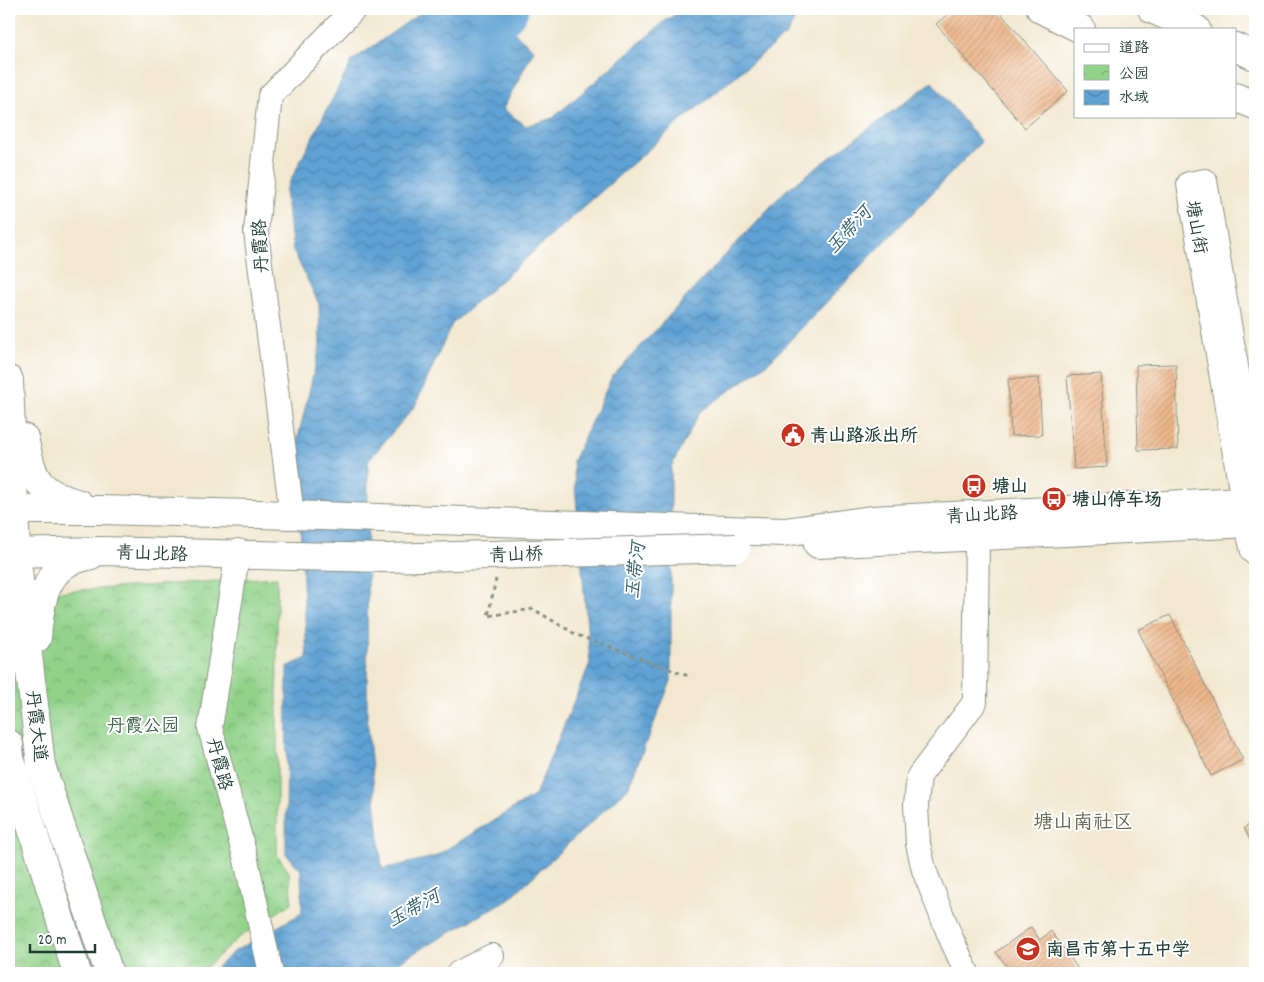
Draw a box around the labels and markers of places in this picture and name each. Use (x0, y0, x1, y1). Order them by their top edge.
public building icon: 青山路派出所 (780, 422, 806, 448)
place label: 青山路派出所 (810, 425, 918, 450)
bus stop icon: 塘山 (961, 473, 987, 499)
place label: 塘山 (992, 476, 1028, 501)
bus stop icon: 塘山停车场 (1041, 486, 1067, 512)
place label: 塘山停车场 (1072, 489, 1162, 514)
school or university icon: 南昌市第十五中学 (1015, 936, 1041, 962)
place label: 南昌市第十五中学 (1046, 939, 1190, 964)

